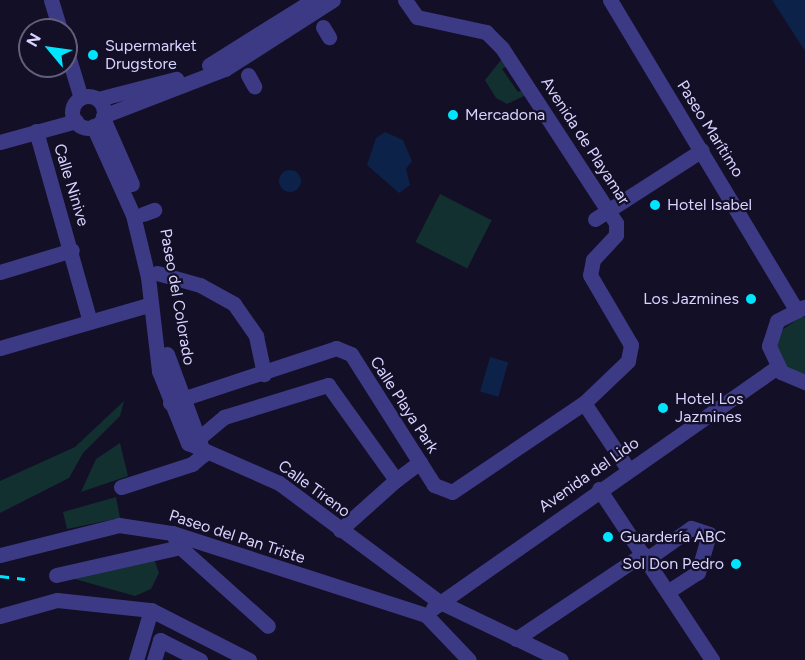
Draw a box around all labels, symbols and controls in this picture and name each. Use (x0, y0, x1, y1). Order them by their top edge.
north arrow (18, 18, 78, 78)
text: N (22, 30, 45, 50)
place label: Supermarket Drugstore (105, 36, 197, 74)
marker: Supermarket Drugstore (86, 48, 100, 62)
street label: Avenida de Playamar (537, 74, 633, 208)
street label: Paseo Marítimo (673, 77, 747, 181)
place label: Mercadona (465, 105, 545, 125)
marker: Mercadona (446, 108, 460, 122)
street label: Calle Ninive (49, 142, 93, 228)
place label: Hotel Isabel (667, 195, 752, 215)
marker: Hotel Isabel (648, 198, 662, 212)
street label: Paseo del Colorado (156, 227, 198, 367)
place label: Los Jazmines (643, 289, 739, 309)
marker: Los Jazmines (744, 292, 758, 306)
street label: Calle Playa Park (366, 353, 442, 457)
place label: Hotel Los Jazmines (675, 389, 744, 427)
marker: Hotel Los Jazmines (656, 401, 670, 415)
street label: Avenida del Lido (535, 433, 643, 517)
street label: Calle Tireno (274, 456, 354, 522)
street label: Paseo del Pan Triste (167, 506, 307, 568)
place label: Guardería ABC (620, 527, 726, 547)
marker: Guardería ABC (601, 530, 615, 544)
place label: Sol Don Pedro (622, 554, 724, 574)
marker: Sol Don Pedro (729, 557, 743, 571)

